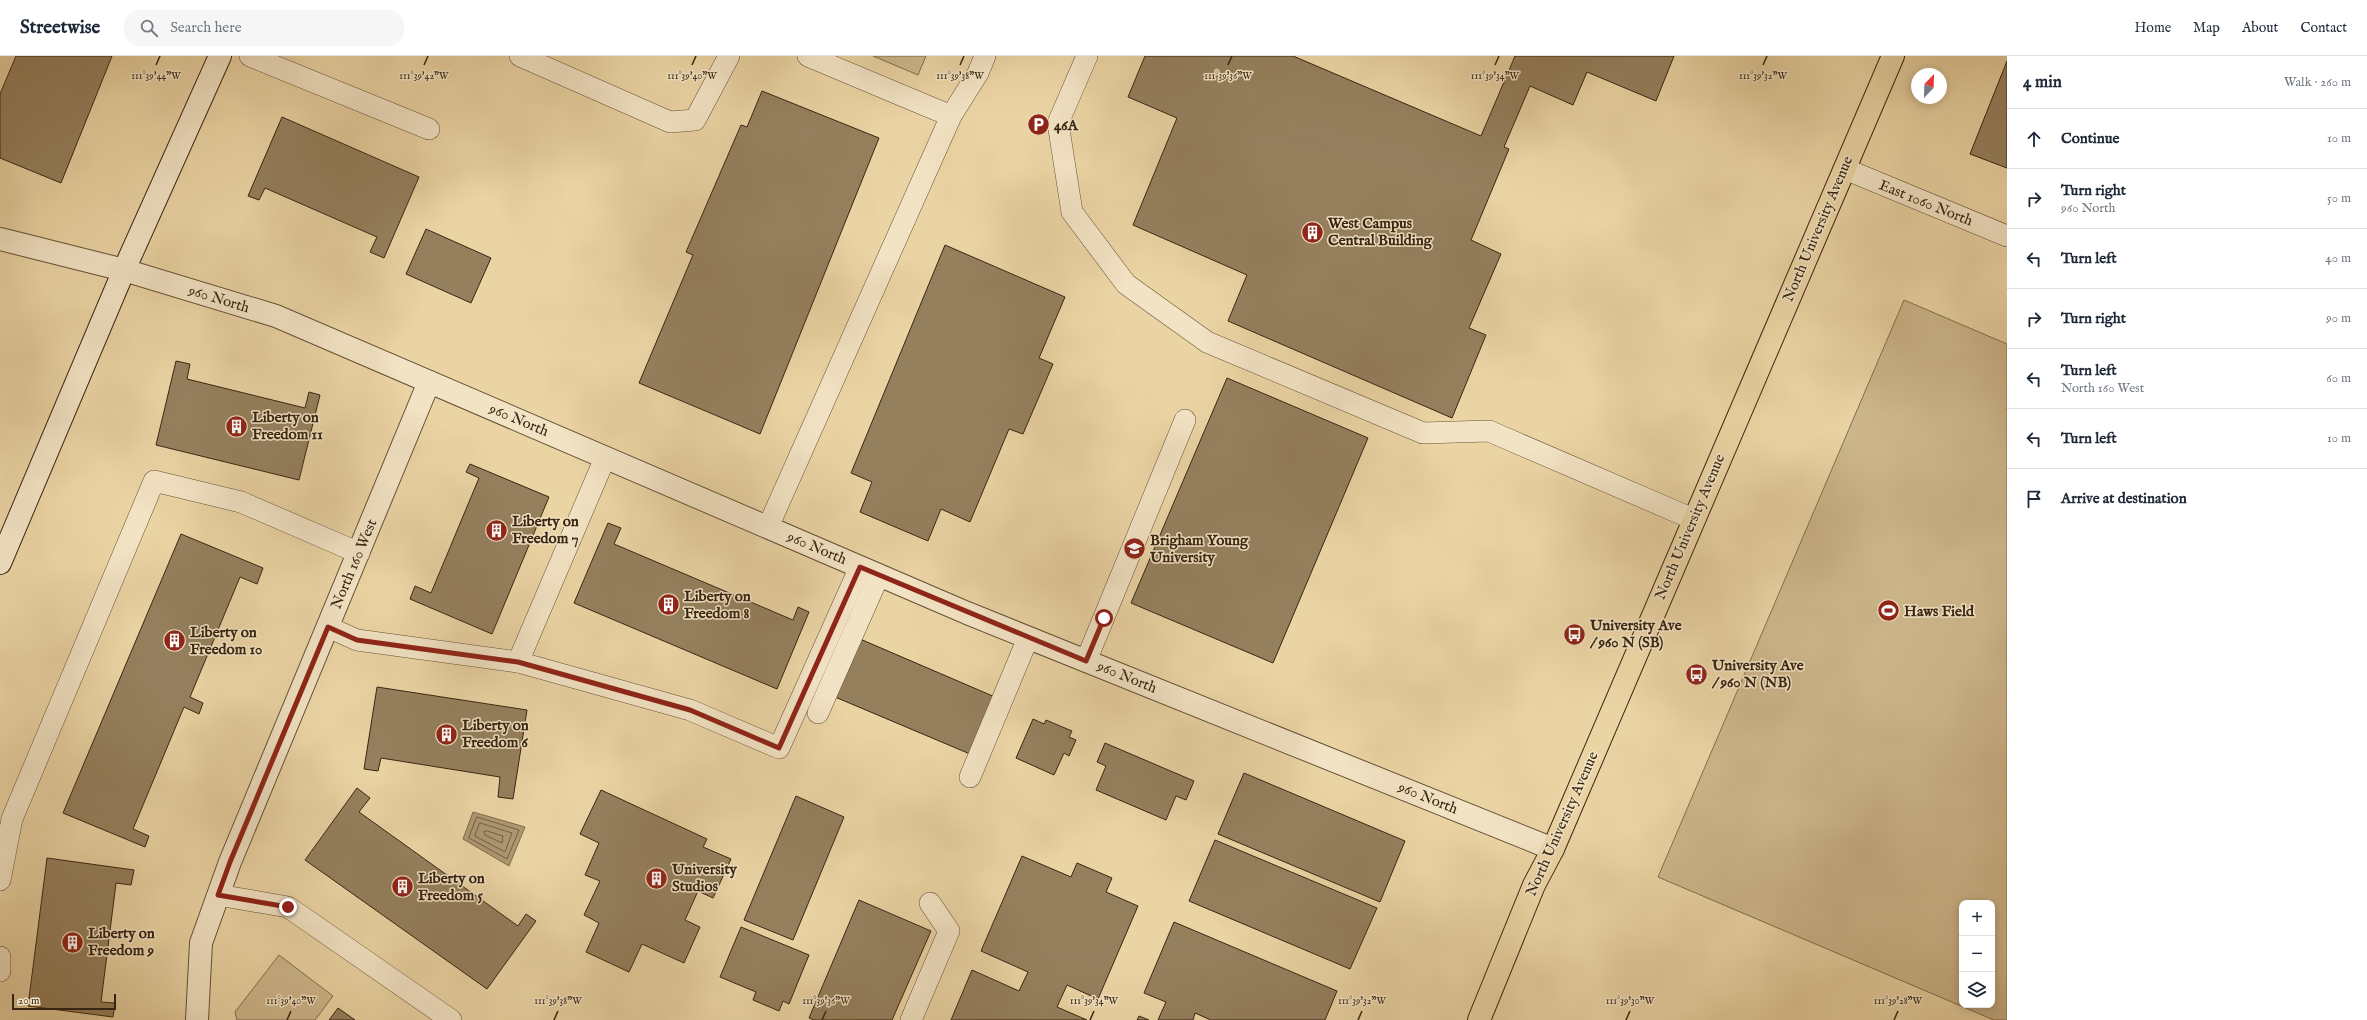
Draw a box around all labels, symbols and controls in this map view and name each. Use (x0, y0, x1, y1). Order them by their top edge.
search box (124, 10, 404, 46)
text: Streetwise (20, 16, 100, 40)
icon: search (138, 17, 160, 39)
text: Search here (170, 18, 242, 37)
text: Home (2135, 19, 2171, 37)
text: Map (2193, 19, 2220, 37)
text: About (2242, 19, 2278, 37)
text: Contact (2300, 19, 2347, 37)
north arrow (1911, 68, 1947, 104)
text: 111°39'44"W (131, 70, 181, 83)
text: 111°39'42"W (399, 70, 449, 83)
text: 111°39'40"W (667, 70, 717, 83)
text: 111°39'38"W (936, 70, 984, 83)
text: 111°39'36"W (1204, 70, 1252, 83)
text: 111°39'34"W (1471, 70, 1520, 83)
text: 111°39'32"W (1739, 70, 1788, 83)
text: 4 min (2023, 72, 2062, 93)
text: Walk · 260 m (2284, 74, 2351, 91)
parking icon: 46A (1025, 112, 1051, 138)
place label: 46A (1054, 116, 1079, 135)
icon: ahead (2023, 128, 2045, 150)
text: Continue (2061, 129, 2119, 148)
text: 10 m (2327, 130, 2351, 147)
street label: North University Avenue (1779, 153, 1857, 305)
street label: East 1060 North (1876, 176, 1976, 230)
text: Turn right (2061, 181, 2126, 200)
icon: right (2023, 188, 2045, 210)
text: 50 m (2327, 190, 2351, 207)
text: 960 North (2061, 200, 2115, 217)
place label: West Campus Central Building (1327, 214, 1433, 250)
building icon: West Campus Central Building (1299, 219, 1325, 245)
icon: left (2023, 248, 2045, 270)
text: Turn left (2061, 249, 2117, 268)
text: 40 m (2325, 250, 2351, 267)
street label: 960 North (185, 280, 252, 317)
icon: right (2023, 308, 2045, 330)
text: Turn right (2061, 309, 2126, 328)
text: 90 m (2326, 310, 2351, 327)
text: Turn left (2061, 361, 2117, 380)
icon: left (2023, 368, 2045, 390)
text: 60 m (2326, 370, 2351, 387)
text: North 160 West (2061, 380, 2144, 397)
street label: 960 North (485, 399, 552, 441)
place label: Liberty on Freedom 11 (252, 408, 323, 444)
building icon: Liberty on Freedom 11 (223, 413, 249, 439)
icon: left (2023, 428, 2045, 450)
text: Turn left (2061, 429, 2117, 448)
text: 10 m (2327, 430, 2351, 447)
street label: North University Avenue (1651, 451, 1729, 603)
icon: arrive (2023, 488, 2045, 510)
text: Arrive at destination (2061, 489, 2187, 508)
place label: Liberty on Freedom 7 (512, 512, 579, 548)
street label: North 160 West (327, 516, 381, 612)
building icon: Liberty on Freedom 7 (483, 517, 509, 543)
street label: 960 North (783, 527, 850, 569)
place label: Brigham Young University (1149, 531, 1249, 567)
school or university icon: Brigham Young University (1122, 536, 1148, 562)
place label: Liberty on Freedom 8 (684, 587, 751, 623)
building icon: Liberty on Freedom 8 (656, 592, 682, 618)
sports icon: Haws Field (1876, 598, 1902, 624)
place label: Haws Field (1904, 602, 1975, 621)
route start (1095, 609, 1113, 627)
place label: University Ave / 960 N (SB) (1589, 616, 1682, 652)
bus stop icon: University Ave / 960 N (SB) (1562, 621, 1588, 647)
place label: Liberty on Freedom 10 (190, 623, 262, 659)
building icon: Liberty on Freedom 10 (161, 628, 187, 654)
street label: 960 North (1093, 656, 1160, 698)
place label: University Ave / 960 N (NB) (1711, 656, 1804, 692)
bus stop icon: University Ave / 960 N (NB) (1683, 661, 1709, 687)
place label: Liberty on Freedom 6 (462, 716, 529, 752)
building icon: Liberty on Freedom 6 (434, 721, 460, 747)
street label: North University Avenue (1521, 749, 1603, 899)
street label: 960 North (1394, 777, 1461, 819)
place label: University Studios (671, 860, 738, 896)
building icon: University Studios (644, 865, 670, 891)
place label: Liberty on Freedom 5 (418, 869, 485, 905)
building icon: Liberty on Freedom 5 (390, 874, 416, 900)
route end (279, 898, 297, 916)
map controls (1959, 900, 1995, 1008)
button: + (1959, 900, 1995, 936)
place label: Liberty on Freedom 9 (88, 924, 155, 960)
building icon: Liberty on Freedom 9 (59, 929, 85, 955)
button: − (1959, 936, 1995, 972)
button: layers (1959, 972, 1995, 1008)
scale bar (12, 992, 116, 1011)
text: 20 m (18, 994, 39, 1008)
text: 111°39'40"W (266, 995, 316, 1008)
text: 111°39'38"W (534, 995, 582, 1008)
text: 111°39'36"W (802, 995, 850, 1008)
text: 111°39'34"W (1070, 995, 1119, 1008)
text: 111°39'32"W (1338, 995, 1387, 1008)
text: 111°39'30"W (1606, 995, 1655, 1008)
text: 111°39'28"W (1874, 995, 1923, 1008)

